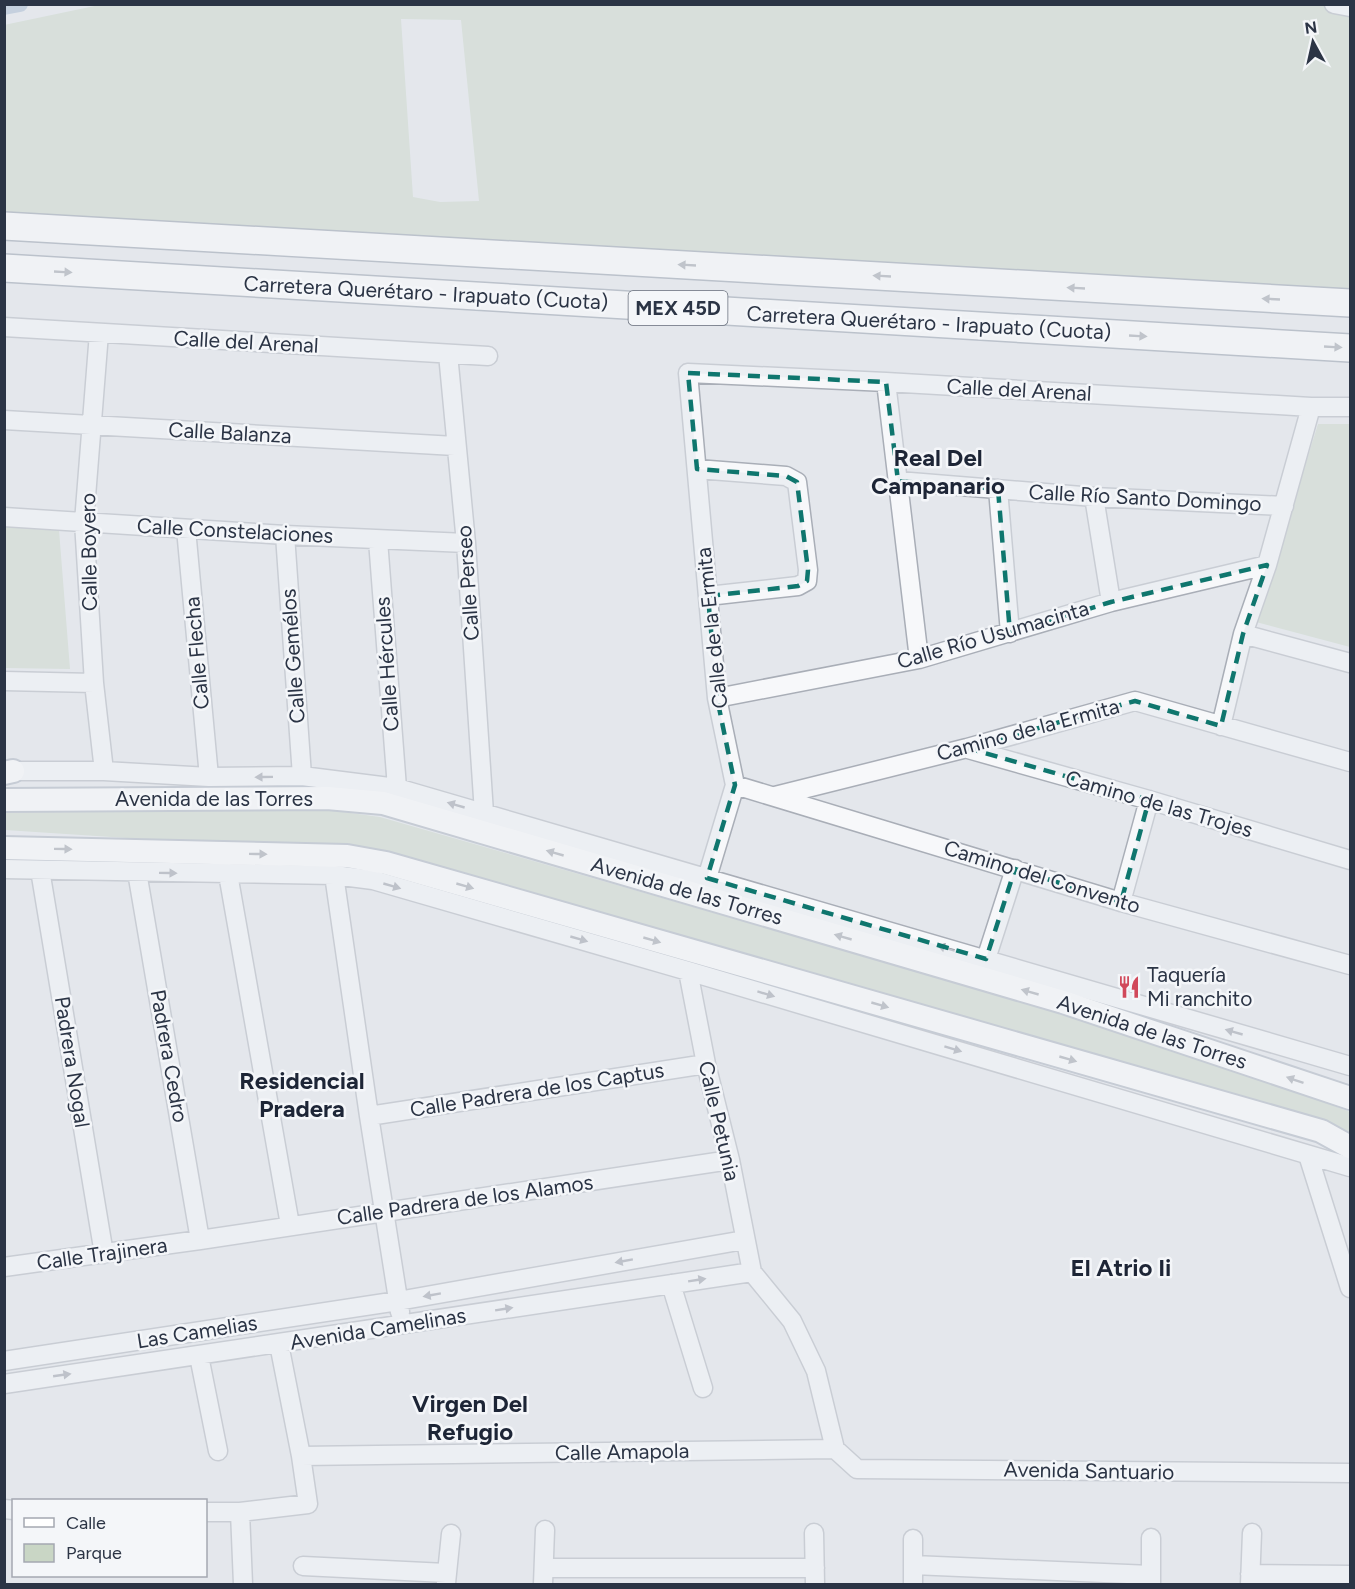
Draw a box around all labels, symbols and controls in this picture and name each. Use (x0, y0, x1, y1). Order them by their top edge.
north arrow (1283, 12, 1343, 72)
text: N (1304, 17, 1318, 38)
one-way arrow (678, 260, 697, 270)
one-way arrow (53, 267, 72, 276)
street label: Carretera Querétaro - Irapuato (Cuota) (243, 270, 609, 315)
one-way arrow (872, 272, 891, 281)
one-way arrow (1067, 283, 1086, 292)
road number: MEX 45D (628, 291, 728, 325)
one-way arrow (1262, 294, 1281, 303)
street label: Carretera Querétaro - Irapuato (Cuota) (746, 300, 1112, 345)
street label: Calle del Arenal (173, 325, 319, 358)
one-way arrow (1129, 331, 1148, 340)
one-way arrow (1323, 343, 1342, 352)
street label: Calle del Arenal (946, 373, 1092, 406)
street label: Calle Balanza (168, 417, 292, 448)
district label: Real Del Campanario (871, 443, 1005, 500)
street label: Calle Río Santo Domingo (1028, 479, 1262, 516)
street label: Calle Boyero (75, 493, 102, 611)
street label: Calle Constelaciones (136, 513, 334, 548)
street label: Calle Perseo (451, 524, 484, 642)
street label: Calle de la Ermita (691, 546, 732, 710)
street label: Calle Gemélos (275, 588, 310, 724)
street label: Calle Río Usumacinta (894, 595, 1092, 674)
street label: Calle Flecha (179, 596, 214, 710)
street label: Calle Hércules (369, 596, 404, 732)
street label: Camino de la Ermita (934, 693, 1122, 766)
street label: Camino de las Trojes (1063, 765, 1256, 842)
one-way arrow (255, 772, 274, 781)
street label: Avenida de las Torres (115, 786, 313, 811)
one-way arrow (447, 800, 465, 809)
street label: Camino del Convento (941, 835, 1143, 918)
one-way arrow (53, 844, 72, 854)
one-way arrow (546, 848, 564, 857)
one-way arrow (248, 849, 267, 858)
street label: Avenida de las Torres (588, 851, 786, 930)
one-way arrow (158, 868, 177, 878)
one-way arrow (382, 881, 401, 891)
one-way arrow (456, 882, 474, 891)
one-way arrow (834, 932, 852, 941)
one-way arrow (570, 935, 588, 944)
one-way arrow (643, 936, 661, 945)
one-way arrow (937, 942, 955, 952)
place label: Taquería Mi ranchito (1147, 962, 1252, 1011)
restaurant icon: Taquería Mi ranchito (1116, 974, 1142, 1000)
street label: Padrera Cedro (145, 987, 193, 1124)
one-way arrow (1021, 987, 1039, 996)
street label: Avenida de las Torres (1054, 989, 1250, 1074)
one-way arrow (757, 990, 775, 999)
street label: Padrera Nogal (50, 994, 95, 1129)
one-way arrow (871, 1001, 889, 1010)
one-way arrow (1225, 1027, 1243, 1036)
one-way arrow (944, 1045, 962, 1054)
one-way arrow (1059, 1055, 1077, 1064)
street label: Calle Padrera de los Captus (408, 1057, 666, 1122)
street label: Calle Petunia (694, 1059, 745, 1183)
district label: Residencial Pradera (239, 1066, 365, 1123)
one-way arrow (1286, 1074, 1304, 1084)
street label: Calle Padrera de los Alamos (335, 1169, 595, 1230)
street label: Calle Trajinera (35, 1232, 169, 1275)
district label: El Atrio Ii (1071, 1253, 1171, 1282)
one-way arrow (615, 1257, 634, 1266)
one-way arrow (688, 1276, 707, 1285)
one-way arrow (423, 1291, 442, 1300)
street label: Avenida Camelinas (288, 1302, 468, 1355)
one-way arrow (495, 1305, 514, 1314)
street label: Las Camelias (135, 1310, 259, 1353)
one-way arrow (53, 1371, 72, 1380)
district label: Virgen Del Refugio (412, 1389, 528, 1446)
street label: Calle Amapola (555, 1438, 689, 1465)
street label: Avenida Santuario (1003, 1457, 1175, 1484)
legend (12, 1499, 207, 1577)
text: Calle (66, 1512, 106, 1534)
text: Parque (66, 1542, 122, 1564)

